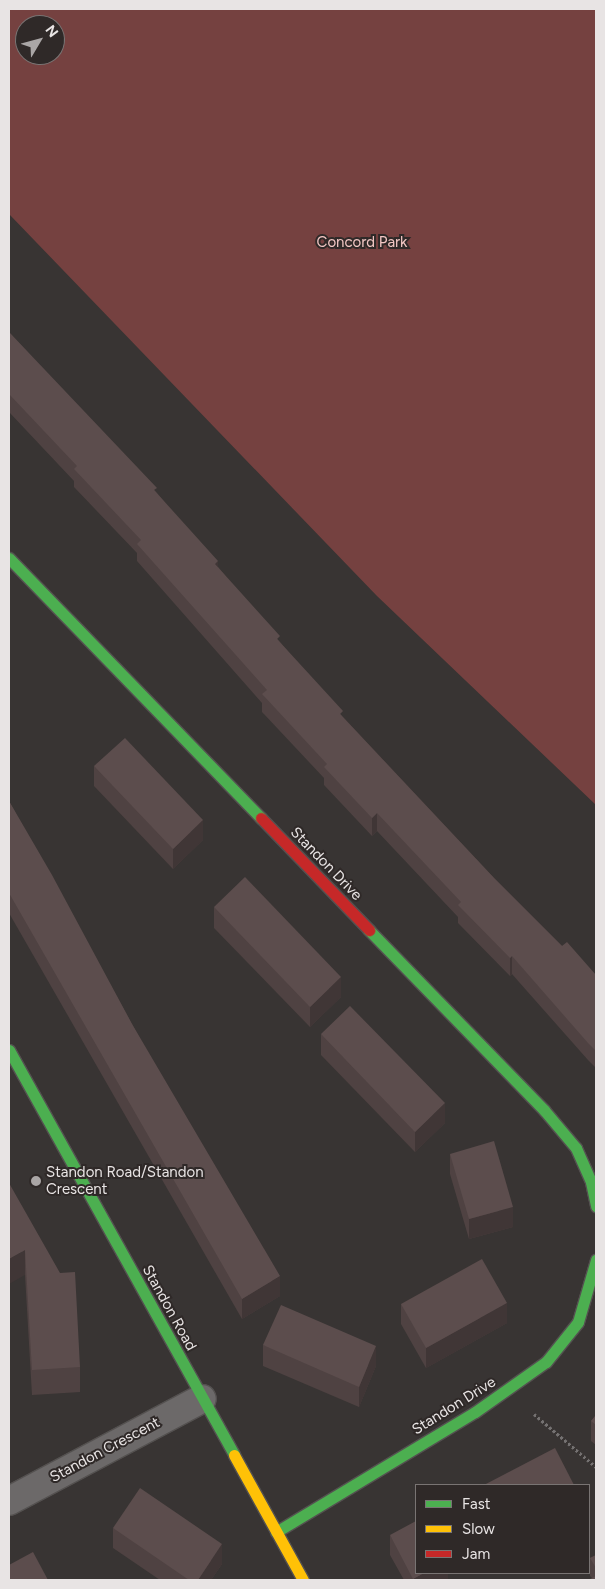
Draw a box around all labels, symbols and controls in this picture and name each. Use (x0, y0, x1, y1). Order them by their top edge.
north arrow (15, 15, 65, 65)
text: N (42, 22, 62, 41)
park label: Concord Park (317, 234, 407, 252)
street label: Standon Drive (286, 824, 366, 904)
place label: Standon Road/Standon Crescent (46, 1163, 204, 1198)
marker: Standon Road/Standon Crescent (30, 1175, 42, 1187)
street label: Standon Road (138, 1262, 200, 1354)
street label: Standon Drive (409, 1373, 499, 1439)
street label: Standon Crescent (47, 1413, 163, 1487)
legend (415, 1484, 590, 1574)
text: Fast (462, 1495, 490, 1513)
text: Slow (462, 1520, 495, 1538)
text: Jam (462, 1545, 490, 1563)

